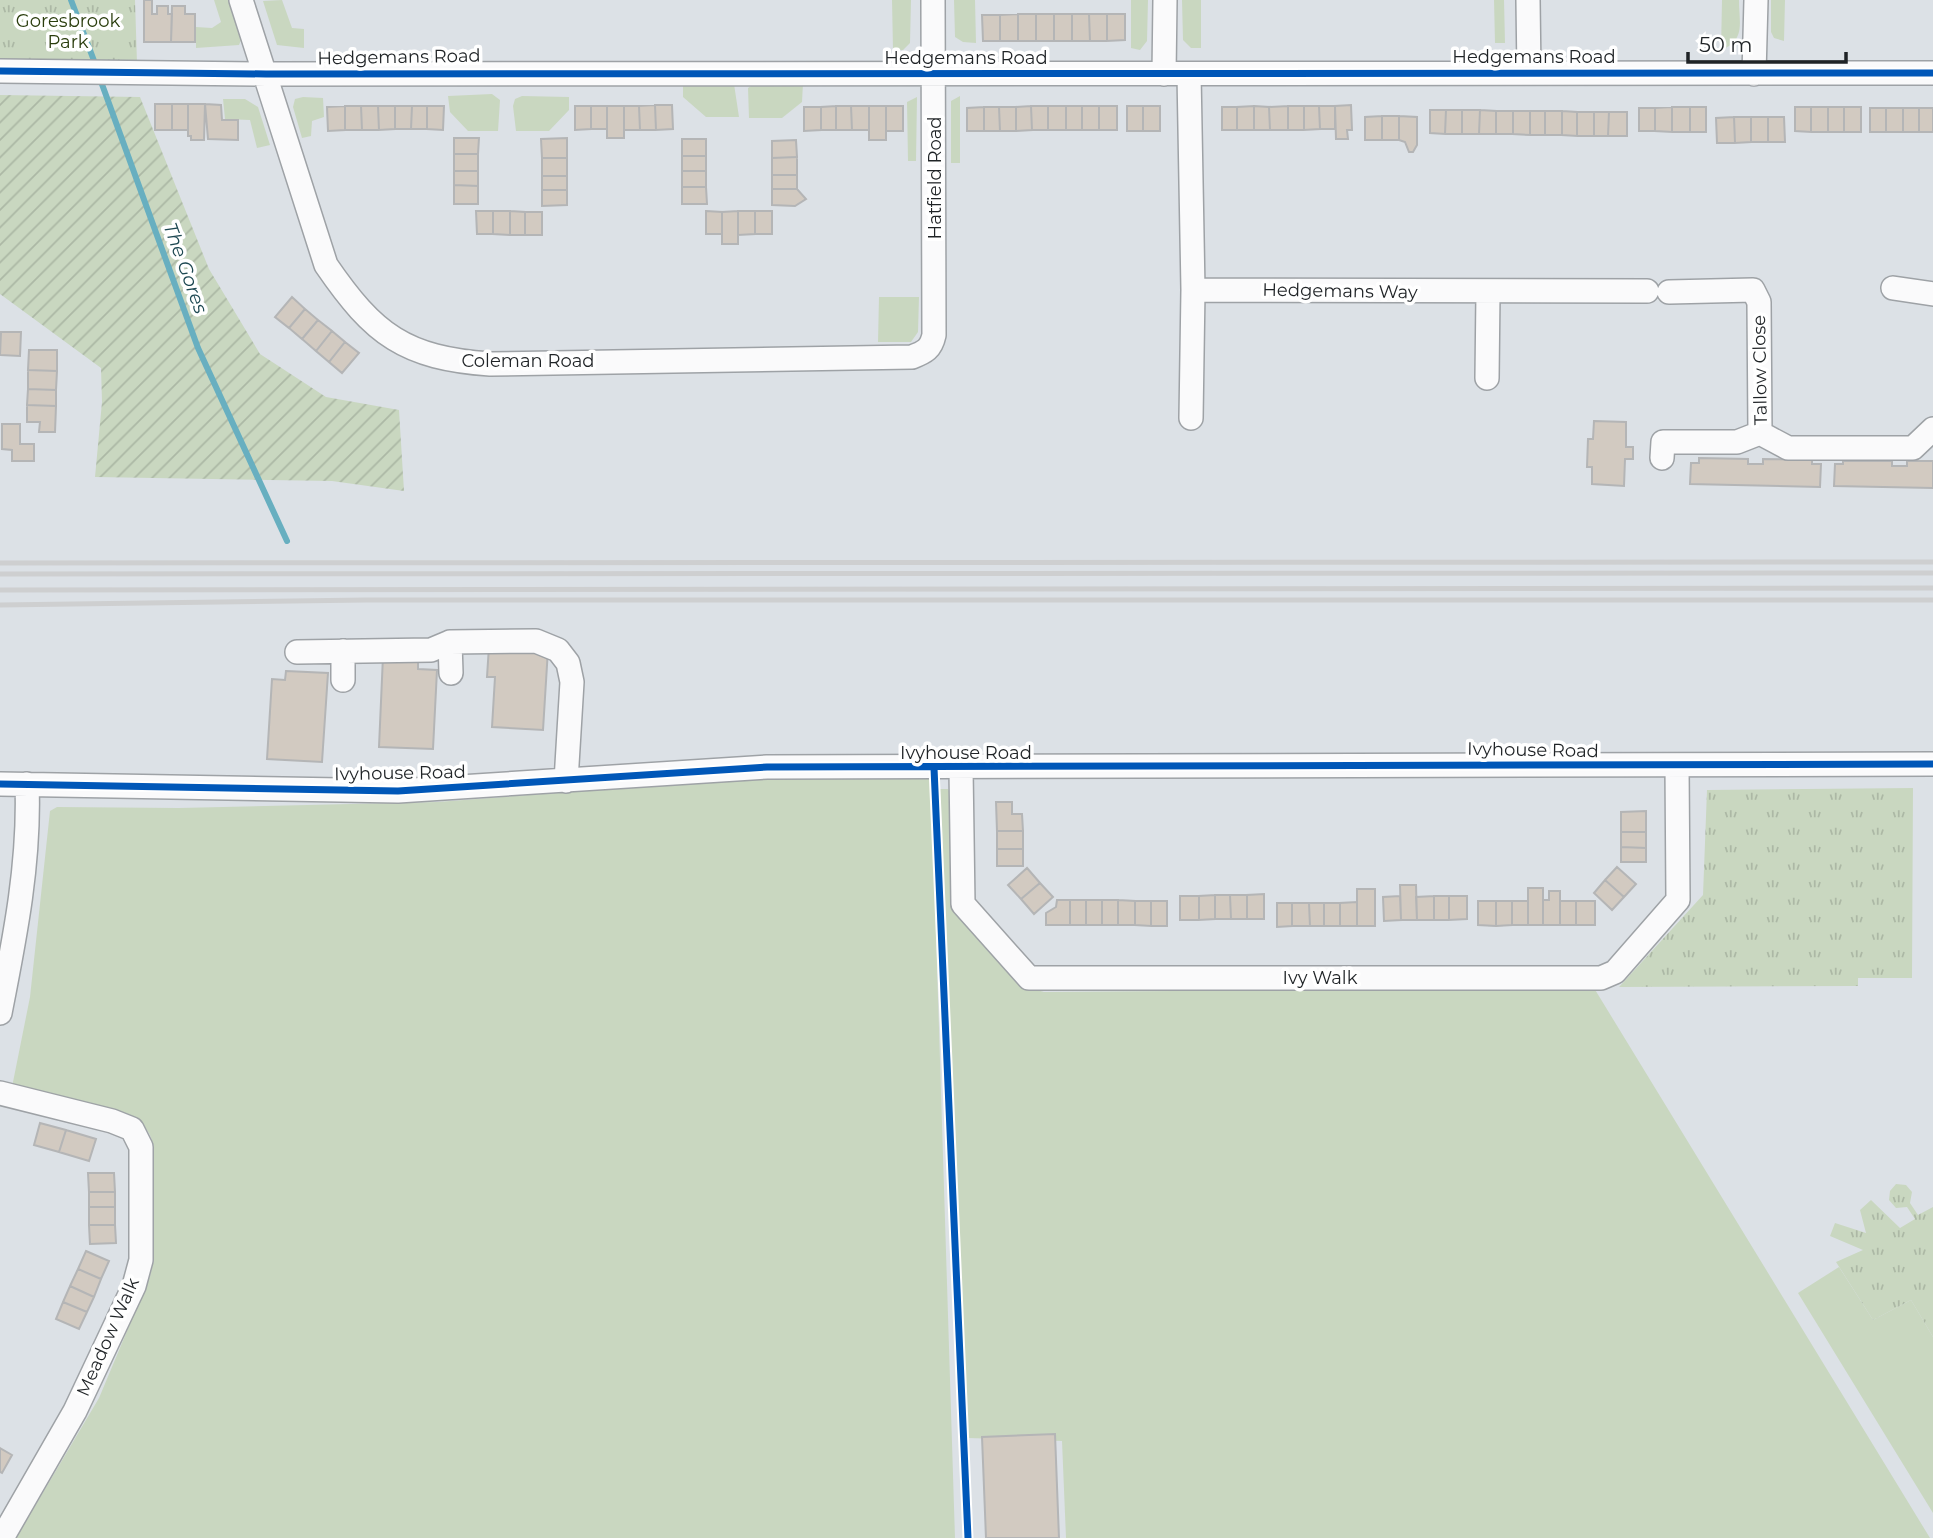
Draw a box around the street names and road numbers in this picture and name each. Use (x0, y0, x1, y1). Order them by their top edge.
street label: Hedgemans Road (317, 45, 481, 69)
street label: Hedgemans Road (1452, 46, 1616, 68)
street label: Hedgemans Road (884, 47, 1048, 69)
street label: Hatfield Road (924, 117, 946, 239)
street label: Hedgemans Way (1262, 279, 1418, 303)
street label: Tallow Close (1748, 315, 1772, 425)
street label: Coleman Road (461, 350, 595, 372)
street label: Ivyhouse Road (1467, 738, 1599, 762)
street label: Ivyhouse Road (900, 742, 1032, 764)
street label: Ivyhouse Road (334, 761, 466, 785)
street label: Ivy Walk (1283, 967, 1358, 989)
street label: Meadow Walk (72, 1274, 144, 1400)

